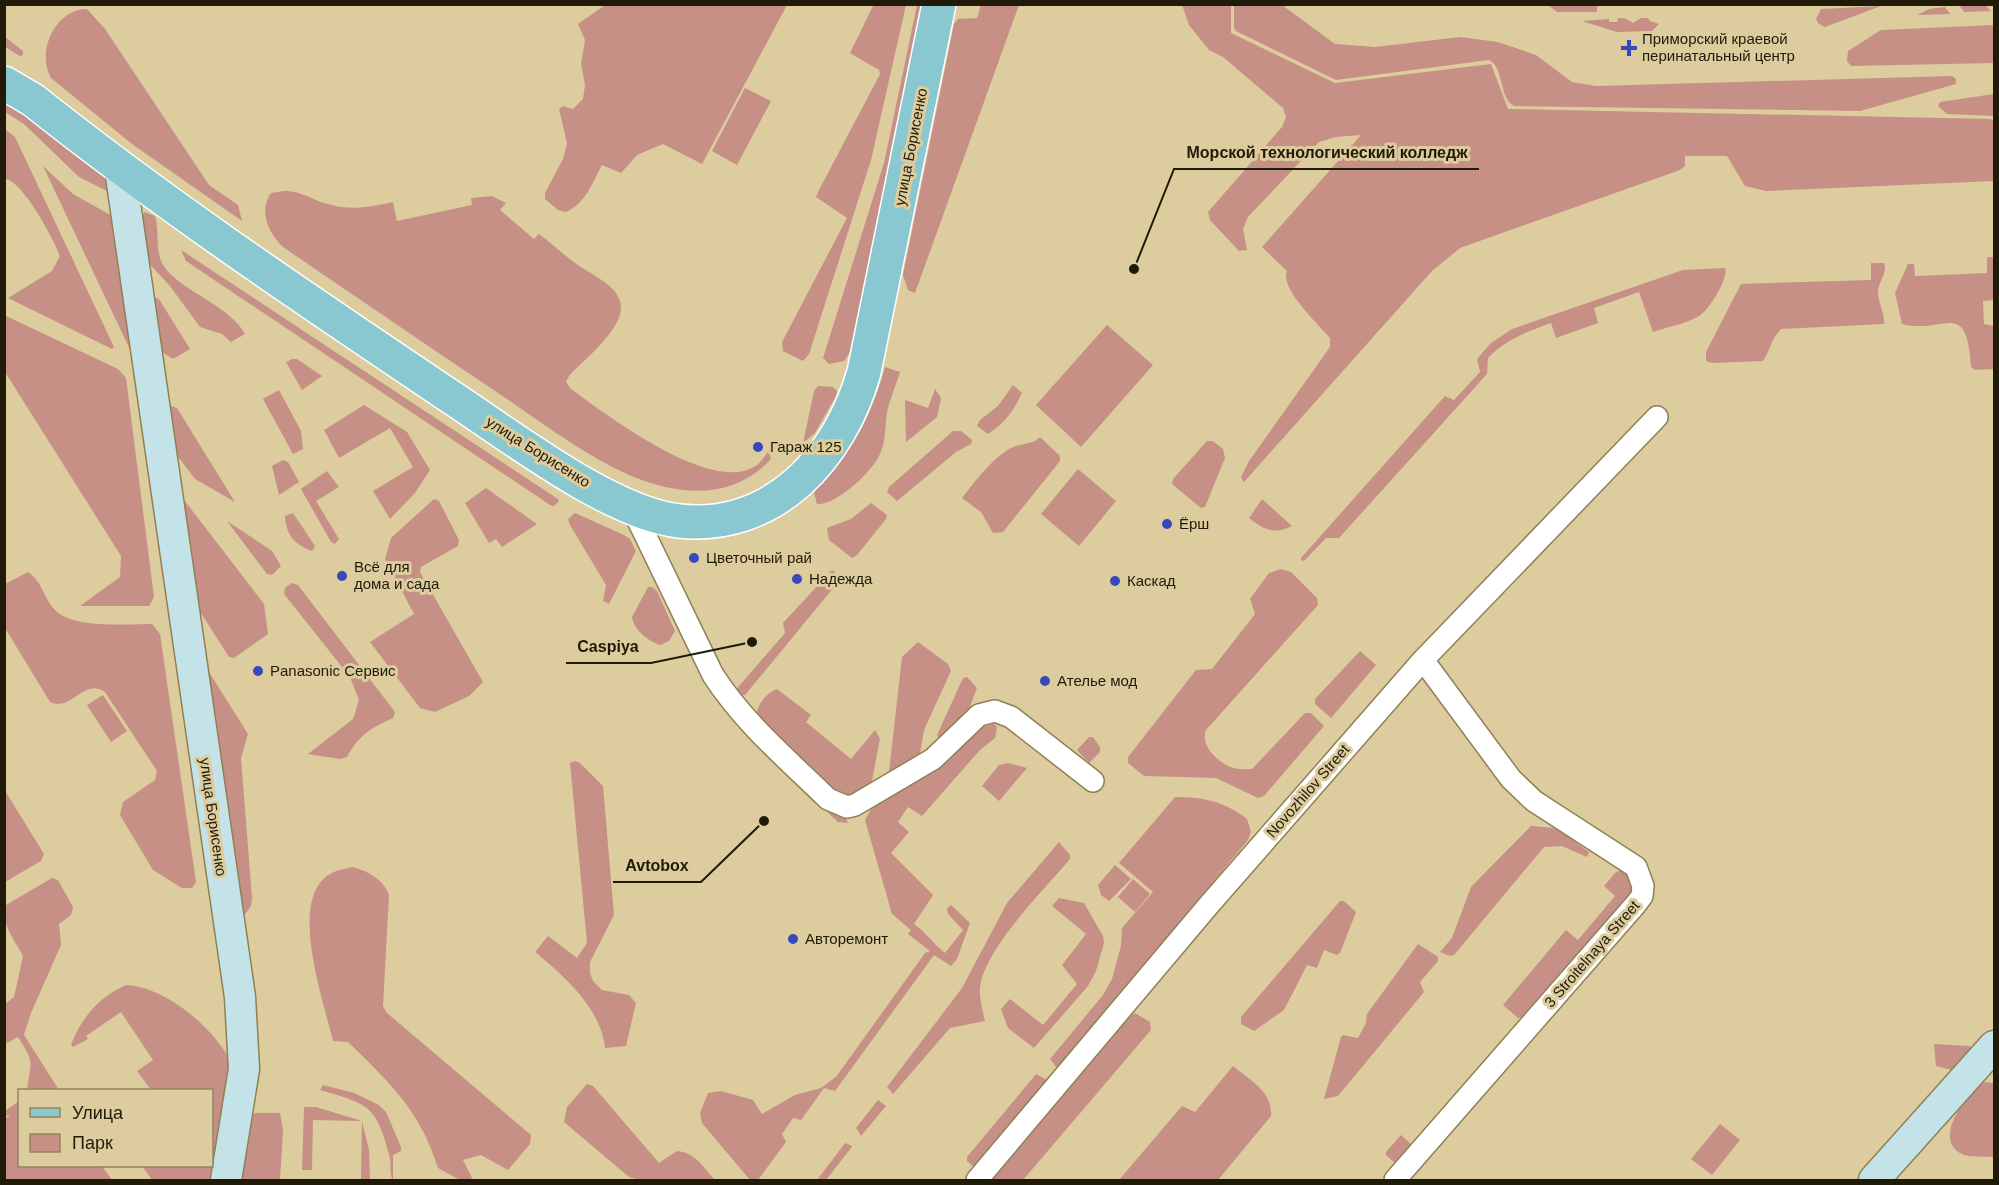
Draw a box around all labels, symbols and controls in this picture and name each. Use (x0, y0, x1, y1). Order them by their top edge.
place label: Приморский краевой перинатальный центр (1642, 30, 1795, 64)
marker: Приморский краевой перинатальный центр (1620, 39, 1638, 57)
street label: улица Борисенко (891, 87, 930, 207)
callout: Морской технологический колледж (1174, 135, 1479, 169)
text: Морской технологический колледж (1187, 144, 1468, 161)
street label: улица Борисенко (483, 413, 593, 490)
place label: Гараж 125 (770, 438, 842, 455)
marker: Гараж 125 (751, 440, 765, 454)
place label: Ёрш (1179, 515, 1209, 532)
marker: Ёрш (1160, 517, 1174, 531)
place label: Цветочный рай (706, 549, 812, 566)
marker: Цветочный рай (687, 551, 701, 565)
place label: Всё для дома и сада (354, 558, 440, 592)
marker: Всё для дома и сада (335, 569, 349, 583)
place label: Надежда (809, 570, 873, 587)
marker: Надежда (790, 572, 804, 586)
place label: Каскад (1127, 572, 1176, 589)
marker: Каскад (1108, 574, 1122, 588)
callout: Caspiya (566, 629, 651, 663)
text: Caspiya (577, 638, 639, 655)
place label: Panasonic Сервис (270, 662, 396, 679)
marker: Panasonic Сервис (251, 664, 265, 678)
place label: Ателье мод (1057, 672, 1138, 689)
marker: Ателье мод (1038, 674, 1052, 688)
street label: Novozhilov Street (1263, 740, 1353, 841)
street label: улица Борисенко (197, 757, 230, 877)
callout: Avtobox (613, 848, 701, 882)
text: Avtobox (625, 857, 689, 874)
street label: 3 Stroitelnaya Street (1541, 896, 1643, 1011)
place label: Авторемонт (805, 930, 888, 947)
marker: Авторемонт (786, 932, 800, 946)
legend (18, 1089, 213, 1167)
text: Улица (72, 1103, 124, 1123)
text: Парк (72, 1133, 113, 1153)

